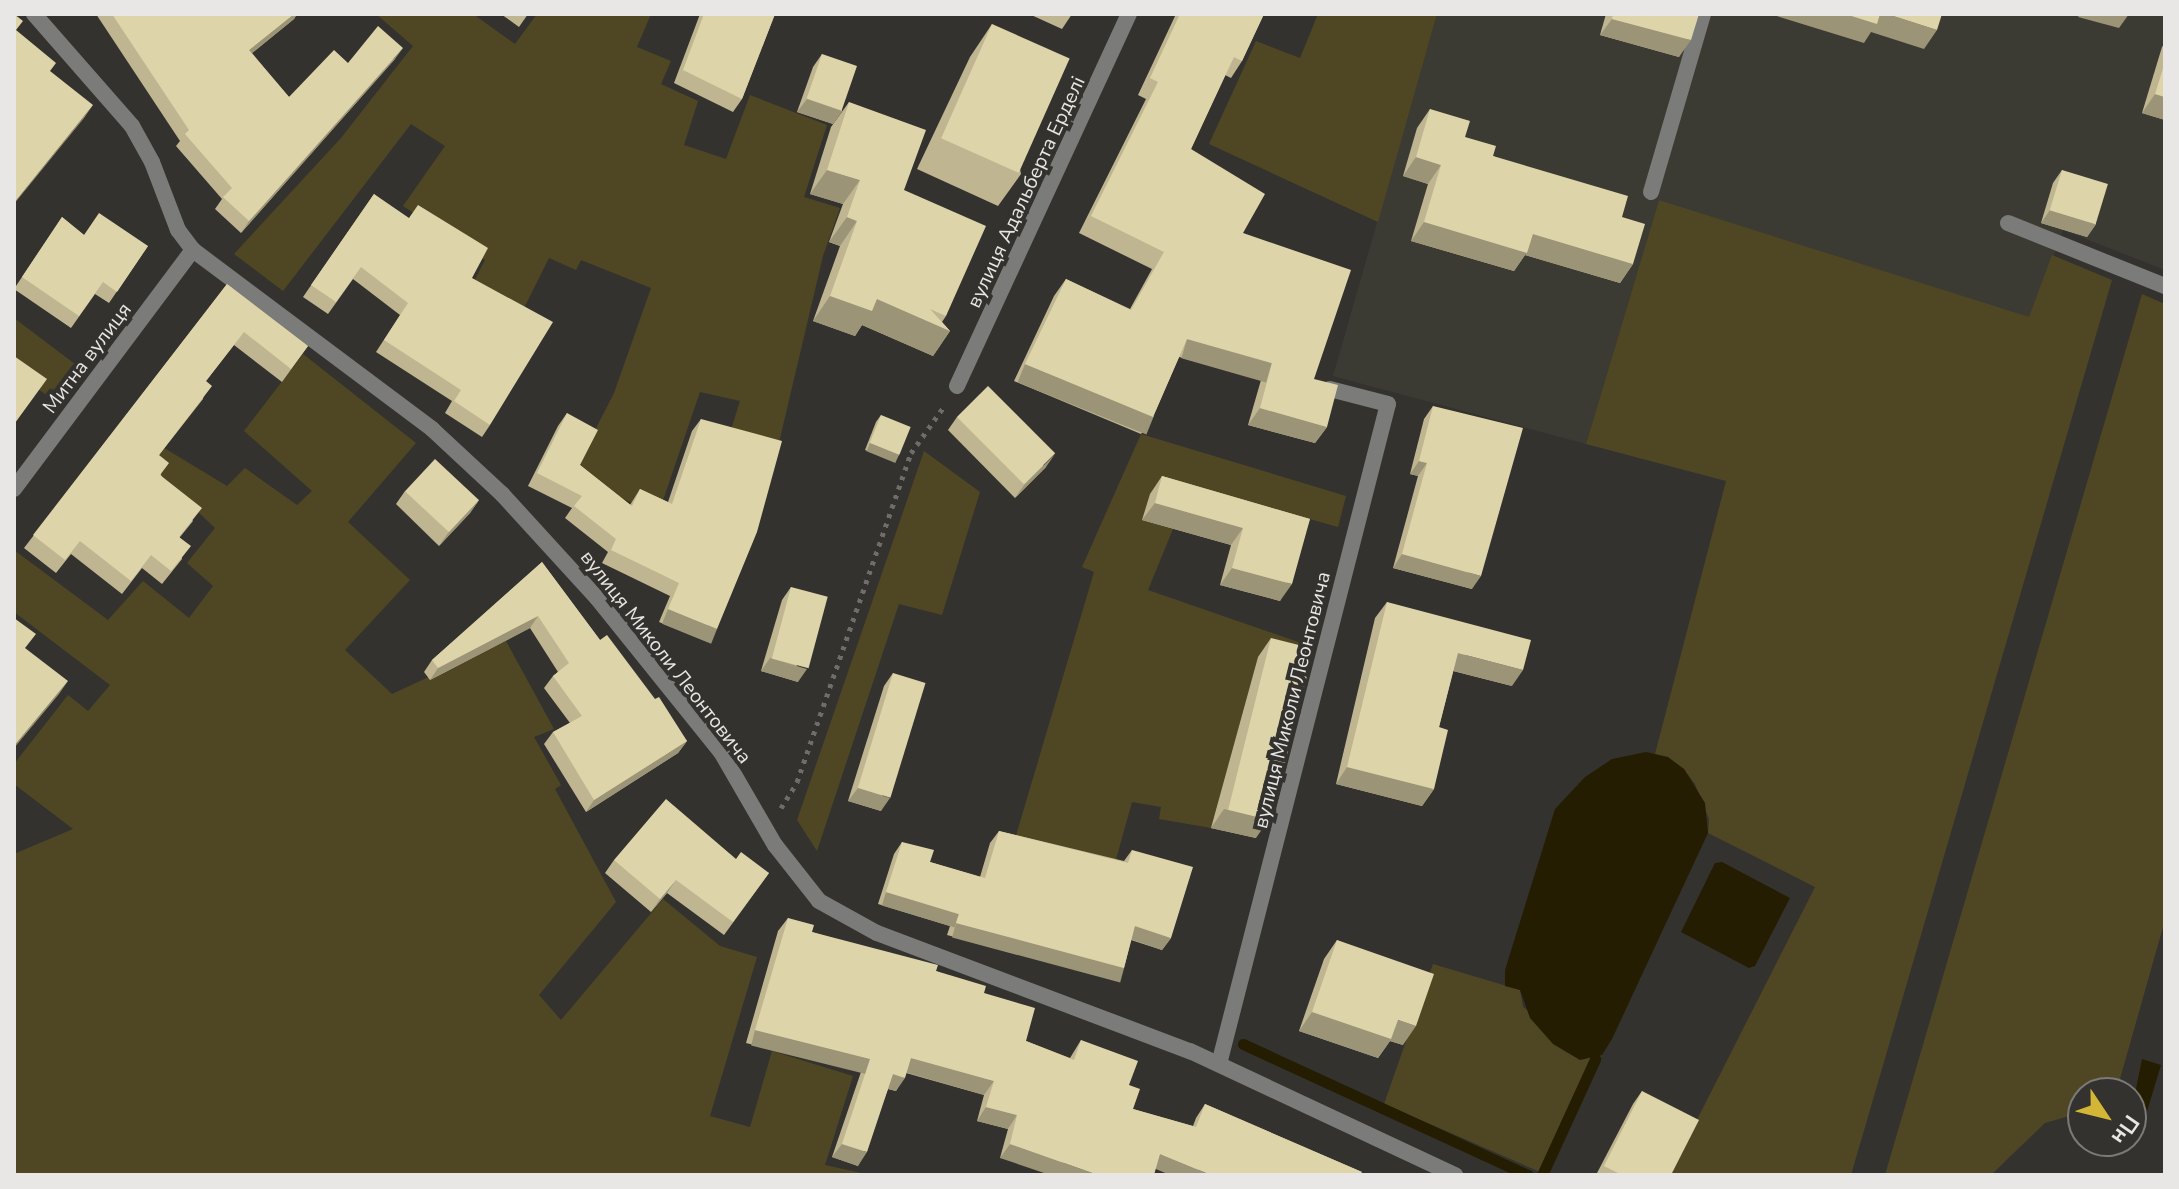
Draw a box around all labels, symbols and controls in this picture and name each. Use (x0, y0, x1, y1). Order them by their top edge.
street label: вулиця Адальберта Ерделі (962, 72, 1090, 312)
street label: Митна вулиця (38, 298, 136, 418)
street label: вулиця Миколи Леонтовича (575, 546, 757, 768)
street label: вулиця Миколи Леонтовича (1248, 569, 1336, 831)
north arrow (2067, 1077, 2147, 1157)
text: Пн (2104, 1109, 2146, 1151)

